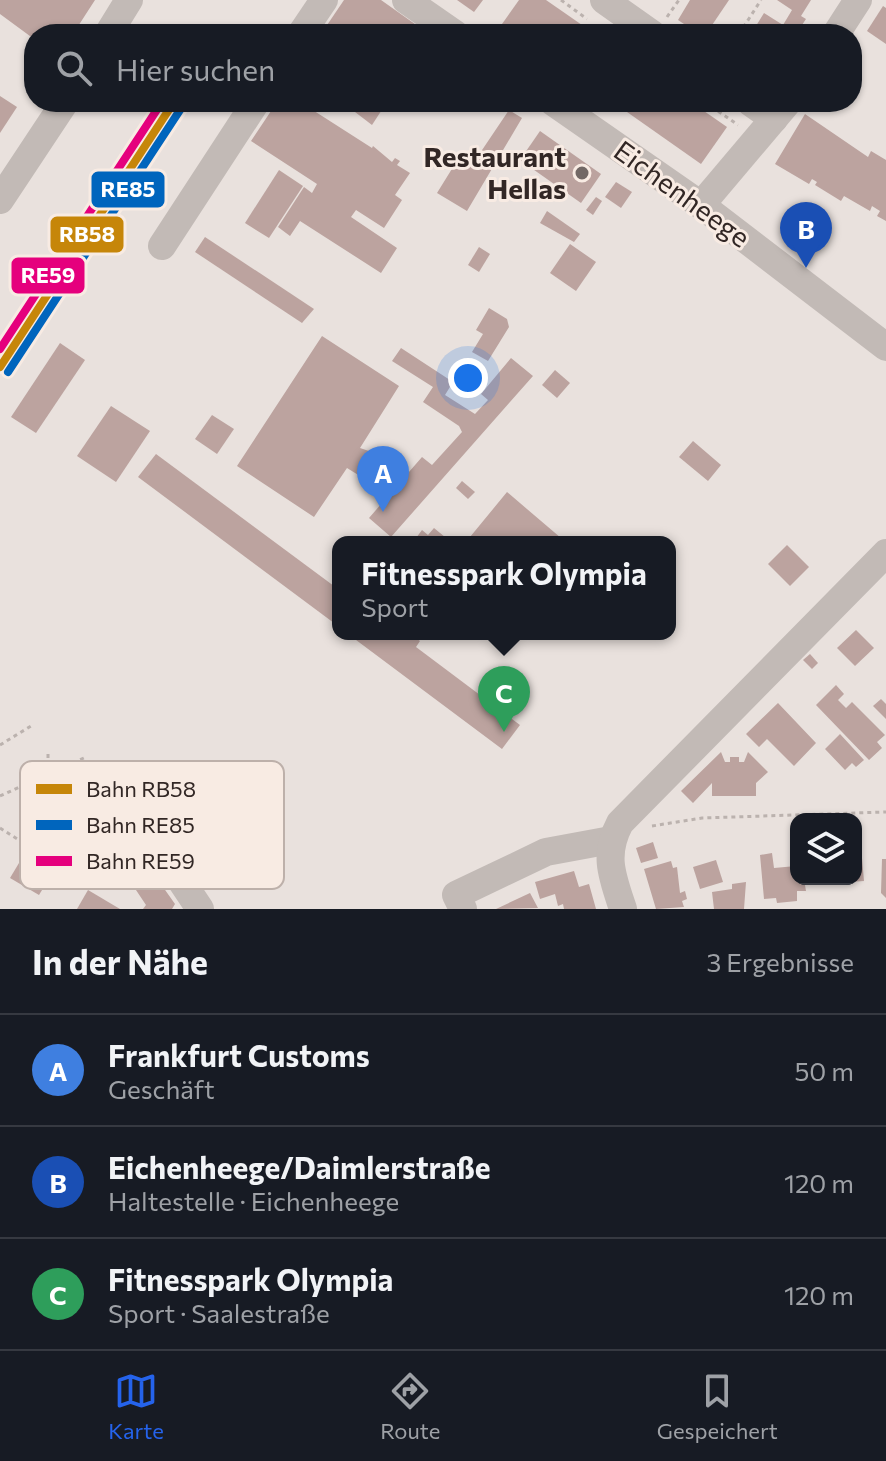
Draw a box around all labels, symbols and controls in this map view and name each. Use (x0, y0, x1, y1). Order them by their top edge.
search box (24, 24, 862, 112)
icon: search (52, 46, 96, 90)
text: Hier suchen (116, 50, 275, 87)
street label: Eichenheege (608, 132, 757, 254)
place label: Restaurant Hellas (423, 139, 566, 205)
marker: Restaurant Hellas (573, 164, 591, 182)
line badge: RE85 (90, 170, 166, 209)
text: RE85 (101, 175, 155, 202)
pin: B (780, 202, 832, 268)
line badge: RB58 (49, 215, 125, 254)
text: RB58 (59, 220, 115, 247)
line badge: RE59 (10, 256, 86, 295)
text: RE59 (21, 261, 75, 288)
your location (448, 358, 488, 398)
pin: A (357, 446, 409, 512)
popup (332, 536, 676, 640)
text: Fitnesspark Olympia (361, 554, 647, 591)
text: Sport (361, 591, 429, 622)
pin: C (478, 666, 530, 732)
legend (20, 761, 284, 889)
text: Bahn RB58 (86, 775, 196, 802)
text: Bahn RE85 (86, 811, 195, 838)
map controls (790, 813, 862, 885)
button: layers (790, 813, 862, 885)
text: Bahn RE59 (86, 847, 195, 874)
text: In der Nähe (32, 940, 208, 982)
text: 3 Ergebnisse (707, 946, 854, 977)
text: Frankfurt Customs (108, 1036, 370, 1073)
text: A (49, 1055, 67, 1086)
text: 50 m (794, 1055, 854, 1086)
text: Geschäft (108, 1073, 215, 1104)
text: Eichenheege/Daimlerstraße (108, 1148, 491, 1185)
text: B (49, 1167, 67, 1198)
text: 120 m (784, 1167, 854, 1198)
text: Haltestelle · Eichenheege (108, 1185, 399, 1216)
text: Fitnesspark Olympia (108, 1260, 393, 1297)
text: C (49, 1279, 67, 1310)
text: 120 m (784, 1279, 854, 1310)
text: Sport · Saalestraße (108, 1297, 330, 1328)
tab: Karte (108, 1369, 164, 1444)
tab: Route (380, 1369, 440, 1444)
tab: Gespeichert (657, 1369, 778, 1444)

